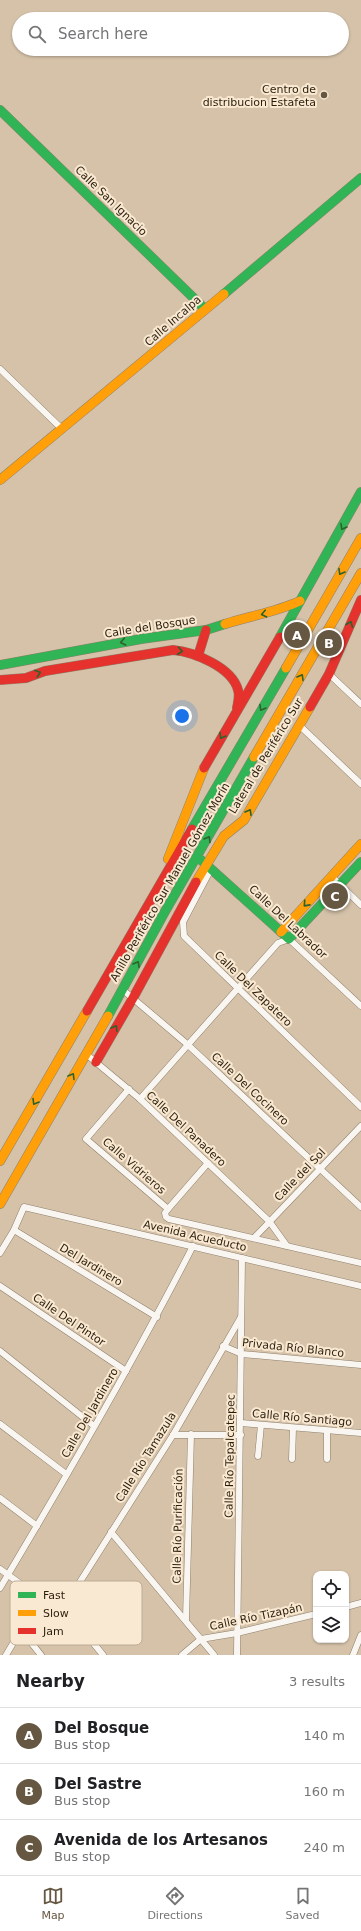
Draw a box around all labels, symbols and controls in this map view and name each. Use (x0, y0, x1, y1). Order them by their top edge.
search box (12, 12, 349, 56)
icon: search (26, 23, 48, 45)
text: Search here (58, 25, 148, 43)
place label: Centro de distribucion Estafeta (203, 83, 316, 109)
marker: Centro de distribucion Estafeta (319, 90, 329, 100)
street label: Calle San Ignacio (72, 163, 150, 239)
street label: Calle Incalpa (142, 293, 204, 349)
one-way arrow (340, 522, 347, 530)
one-way arrow (339, 568, 346, 575)
one-way arrow (261, 609, 267, 617)
street label: Calle del Bosque (104, 613, 197, 641)
pin: A (284, 620, 310, 650)
one-way arrow (346, 620, 354, 627)
pin: B (316, 628, 342, 658)
one-way arrow (120, 638, 126, 646)
one-way arrow (177, 646, 183, 655)
one-way arrow (35, 670, 42, 678)
one-way arrow (296, 674, 303, 681)
street label: Lateral de Periférico Sur (226, 695, 306, 816)
one-way arrow (259, 704, 266, 711)
your location (172, 706, 192, 726)
one-way arrow (220, 732, 227, 739)
street label: Anillo Periférico Sur Manuel Gómez Morín (108, 780, 232, 984)
one-way arrow (244, 808, 251, 816)
one-way arrow (204, 835, 211, 843)
pin: C (322, 881, 348, 911)
street label: Calle Del Labrador (246, 882, 330, 962)
one-way arrow (304, 899, 311, 907)
street label: Calle Del Zapatero (212, 949, 295, 1030)
one-way arrow (132, 960, 140, 968)
one-way arrow (111, 1025, 118, 1032)
street label: Calle Del Cocinero (209, 1050, 292, 1128)
one-way arrow (68, 1073, 75, 1080)
street label: Calle Del Panadero (144, 1089, 229, 1169)
one-way arrow (32, 1098, 40, 1105)
street label: Calle Vidrieros (100, 1135, 168, 1197)
street label: Calle del Sol (272, 1146, 328, 1204)
street label: Avenida Acueducto (142, 1218, 248, 1254)
street label: Del Jardinero (57, 1241, 125, 1289)
street label: Calle Del Pintor (30, 1291, 108, 1349)
street label: Privada Río Blanco (241, 1336, 345, 1360)
street label: Calle Del Jardinero (59, 1365, 121, 1460)
street label: Calle Río Tepalcatepec (222, 1394, 238, 1518)
street label: Calle Río Santiago (251, 1407, 353, 1429)
street label: Calle Río Tamazula (113, 1410, 179, 1504)
street label: Calle Río Purificación (170, 1468, 186, 1584)
map controls (313, 1571, 349, 1643)
button: locate (313, 1571, 349, 1607)
legend (10, 1581, 142, 1645)
text: Fast (43, 1589, 66, 1602)
street label: Calle Río Tizapán (208, 1601, 304, 1633)
text: Slow (43, 1607, 69, 1620)
button: layers (313, 1607, 349, 1643)
text: Jam (42, 1625, 64, 1638)
text: Nearby (16, 1671, 85, 1691)
text: 3 results (289, 1674, 345, 1689)
text: Del Bosque (54, 1719, 149, 1737)
text: A (24, 1728, 34, 1743)
text: 140 m (303, 1728, 345, 1743)
text: Bus stop (54, 1737, 110, 1752)
text: Del Sastre (54, 1775, 142, 1793)
text: B (24, 1784, 34, 1799)
text: 160 m (303, 1784, 345, 1799)
text: Bus stop (54, 1793, 110, 1808)
text: Avenida de los Artesanos (54, 1831, 268, 1849)
text: C (24, 1840, 34, 1855)
text: 240 m (303, 1840, 345, 1855)
text: Bus stop (54, 1849, 110, 1864)
tab: Map (41, 1885, 65, 1922)
tab: Directions (147, 1885, 203, 1922)
tab: Saved (286, 1885, 320, 1922)

